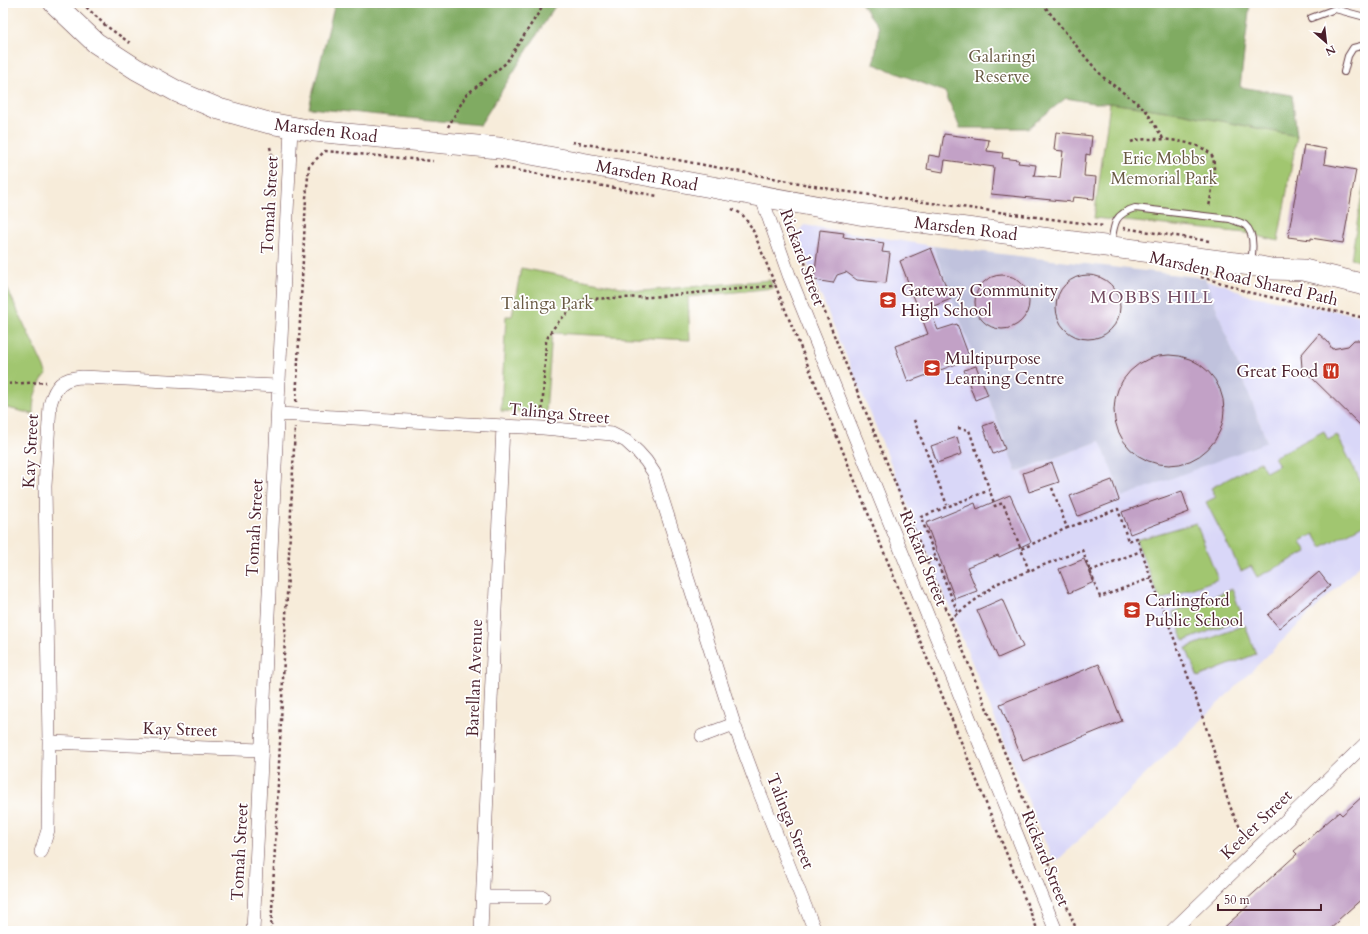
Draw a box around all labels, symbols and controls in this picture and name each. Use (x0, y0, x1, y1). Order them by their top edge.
north arrow (1306, 22, 1346, 62)
text: N (1322, 42, 1338, 59)
park label: Galaringi Reserve (968, 45, 1036, 88)
street label: Marsden Road (273, 113, 379, 148)
park label: Eric Mobbs Memorial Park (1110, 147, 1219, 190)
street label: Marsden Road (594, 154, 700, 197)
street label: Tomah Street (255, 155, 284, 255)
street label: Rickard Street (774, 206, 831, 309)
street label: Marsden Road (913, 211, 1019, 246)
street label: Marsden Road Shared Path (1147, 246, 1341, 312)
place label: Gateway Community High School (901, 279, 1059, 322)
district label: MOBBS HILL (1090, 285, 1214, 310)
school or university icon: Gateway Community High School (878, 290, 898, 310)
park label: Talinga Park (501, 292, 594, 315)
place label: Multipurpose Learning Centre (945, 347, 1064, 390)
school or university icon: Multipurpose Learning Centre (922, 358, 942, 378)
place label: Great Food (1236, 360, 1318, 383)
restaurant icon: Great Food (1321, 361, 1341, 381)
street label: Talinga Street (508, 398, 611, 429)
street label: Kay Street (17, 413, 44, 489)
street label: Tomah Street (240, 478, 269, 578)
street label: Rickard Street (894, 507, 953, 610)
place label: Carlingford Public School (1145, 589, 1244, 632)
school or university icon: Carlingford Public School (1122, 600, 1142, 620)
street label: Barellan Avenue (461, 619, 488, 737)
street label: Kay Street (142, 717, 218, 742)
street label: Talinga Street (761, 770, 820, 873)
street label: Keeler Street (1215, 784, 1298, 865)
street label: Tomah Street (225, 802, 254, 902)
street label: Rickard Street (1016, 807, 1075, 910)
scale bar (1218, 886, 1321, 912)
text: 50 m (1224, 892, 1251, 908)

